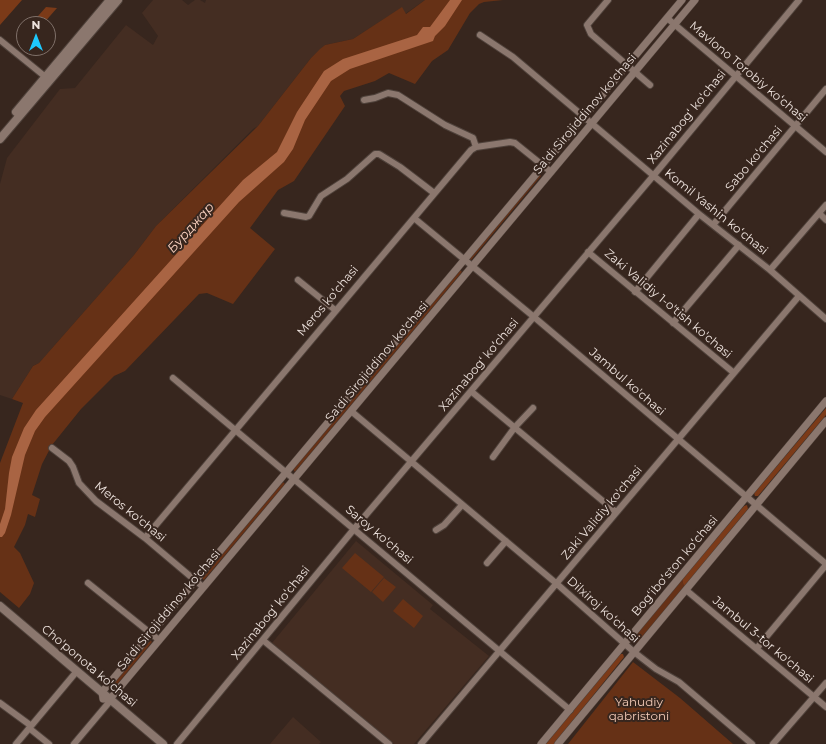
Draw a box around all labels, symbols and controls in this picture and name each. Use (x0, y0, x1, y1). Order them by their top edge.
north arrow (16, 16, 56, 56)
text: N (32, 18, 40, 32)
street label: Mavlono Torobiy ko‘chasi (686, 19, 810, 125)
street label: Sa'di Sirojiddinov ko'chasi (530, 51, 640, 177)
street label: Xazinabog‘ ko‘chasi (645, 67, 729, 167)
street label: Sabo ko‘chasi (722, 123, 786, 195)
street label: Komil Yashin koʻchasi (662, 166, 770, 258)
water label: Бурджар (164, 200, 218, 256)
street label: Zaki Validiy 1-o'tish ko'chasi (601, 246, 735, 362)
street label: Meros ko‘chasi (294, 263, 362, 339)
street label: Sa'di Sirojiddinov ko'chasi (322, 299, 432, 425)
street label: Xazinabog‘ ko‘chasi (436, 316, 522, 414)
street label: Jambul ko'chasi (586, 345, 668, 419)
street label: Zaki Validiy ko'chasi (559, 463, 645, 563)
street label: Meros ko'chasi (92, 479, 168, 545)
street label: Saroy ko‘chasi (342, 503, 416, 567)
street label: Bogʻiboʻston koʻchasi (629, 513, 721, 619)
street label: Sa'di Sirojiddinov ko'chasi (114, 547, 224, 673)
street label: Xazinabog‘ ko‘chasi (229, 563, 313, 663)
street label: Dilxiroj ko‘chasi (564, 574, 642, 646)
street label: Jambul 3-tor ko'chasi (710, 594, 816, 686)
street label: Cho'ponota ko'chasi (38, 622, 140, 710)
park label: Yahudiy qabristoni (609, 695, 669, 723)

